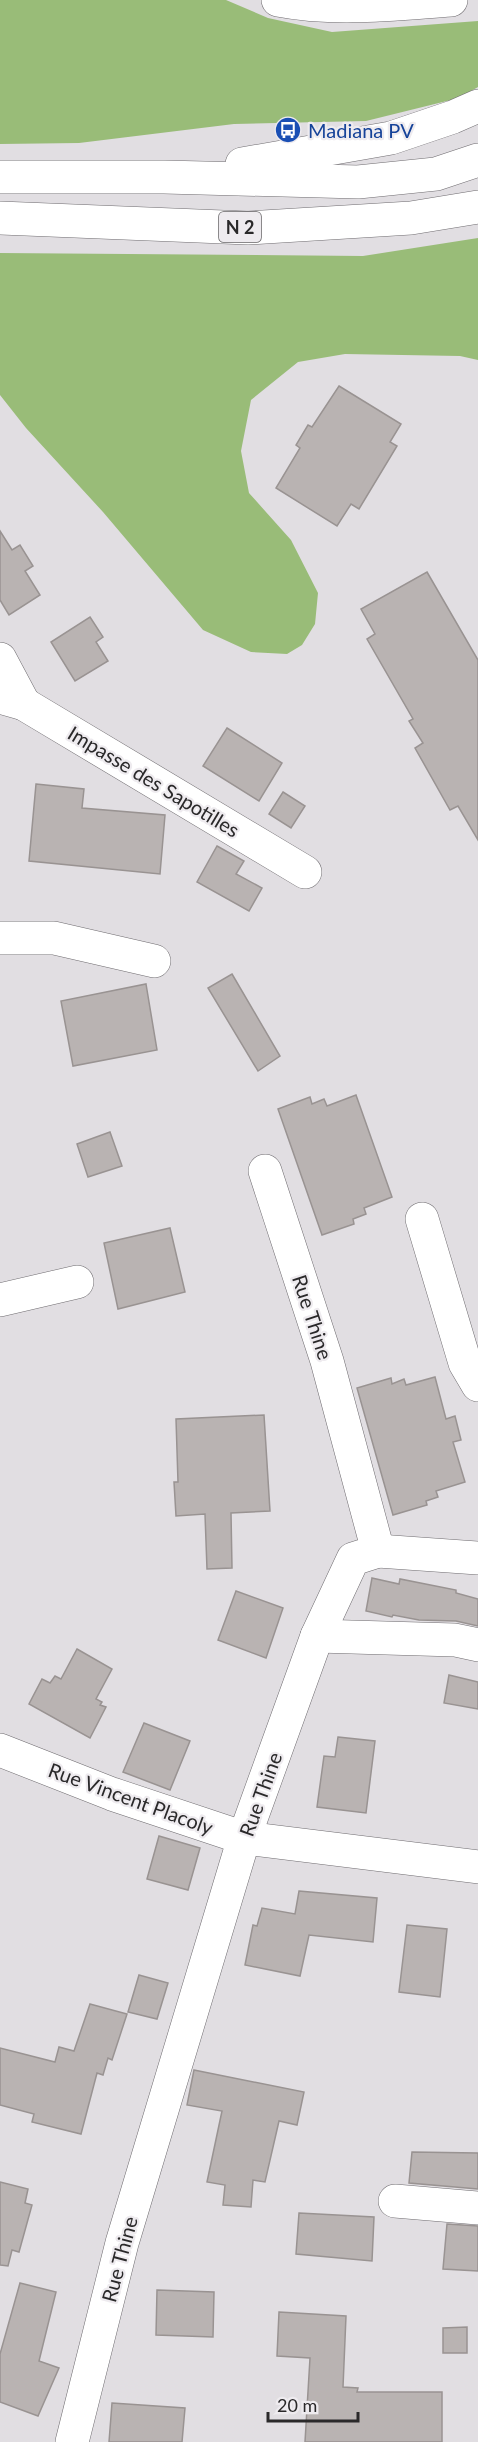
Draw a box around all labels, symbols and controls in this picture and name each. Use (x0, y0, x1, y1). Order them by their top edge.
bus stop icon: Madiana PV (273, 115, 303, 145)
place label: Madiana PV (308, 118, 414, 142)
road number: N 2 (219, 212, 261, 242)
street label: Impasse des Sapotilles (64, 720, 244, 842)
street label: Rue Thine (288, 1272, 338, 1362)
street label: Rue Thine (234, 1749, 286, 1839)
street label: Rue Vincent Placoly (45, 1757, 217, 1839)
street label: Rue Thine (96, 2214, 142, 2304)
scale bar (268, 2385, 358, 2423)
text: 20 m (277, 2394, 317, 2416)

